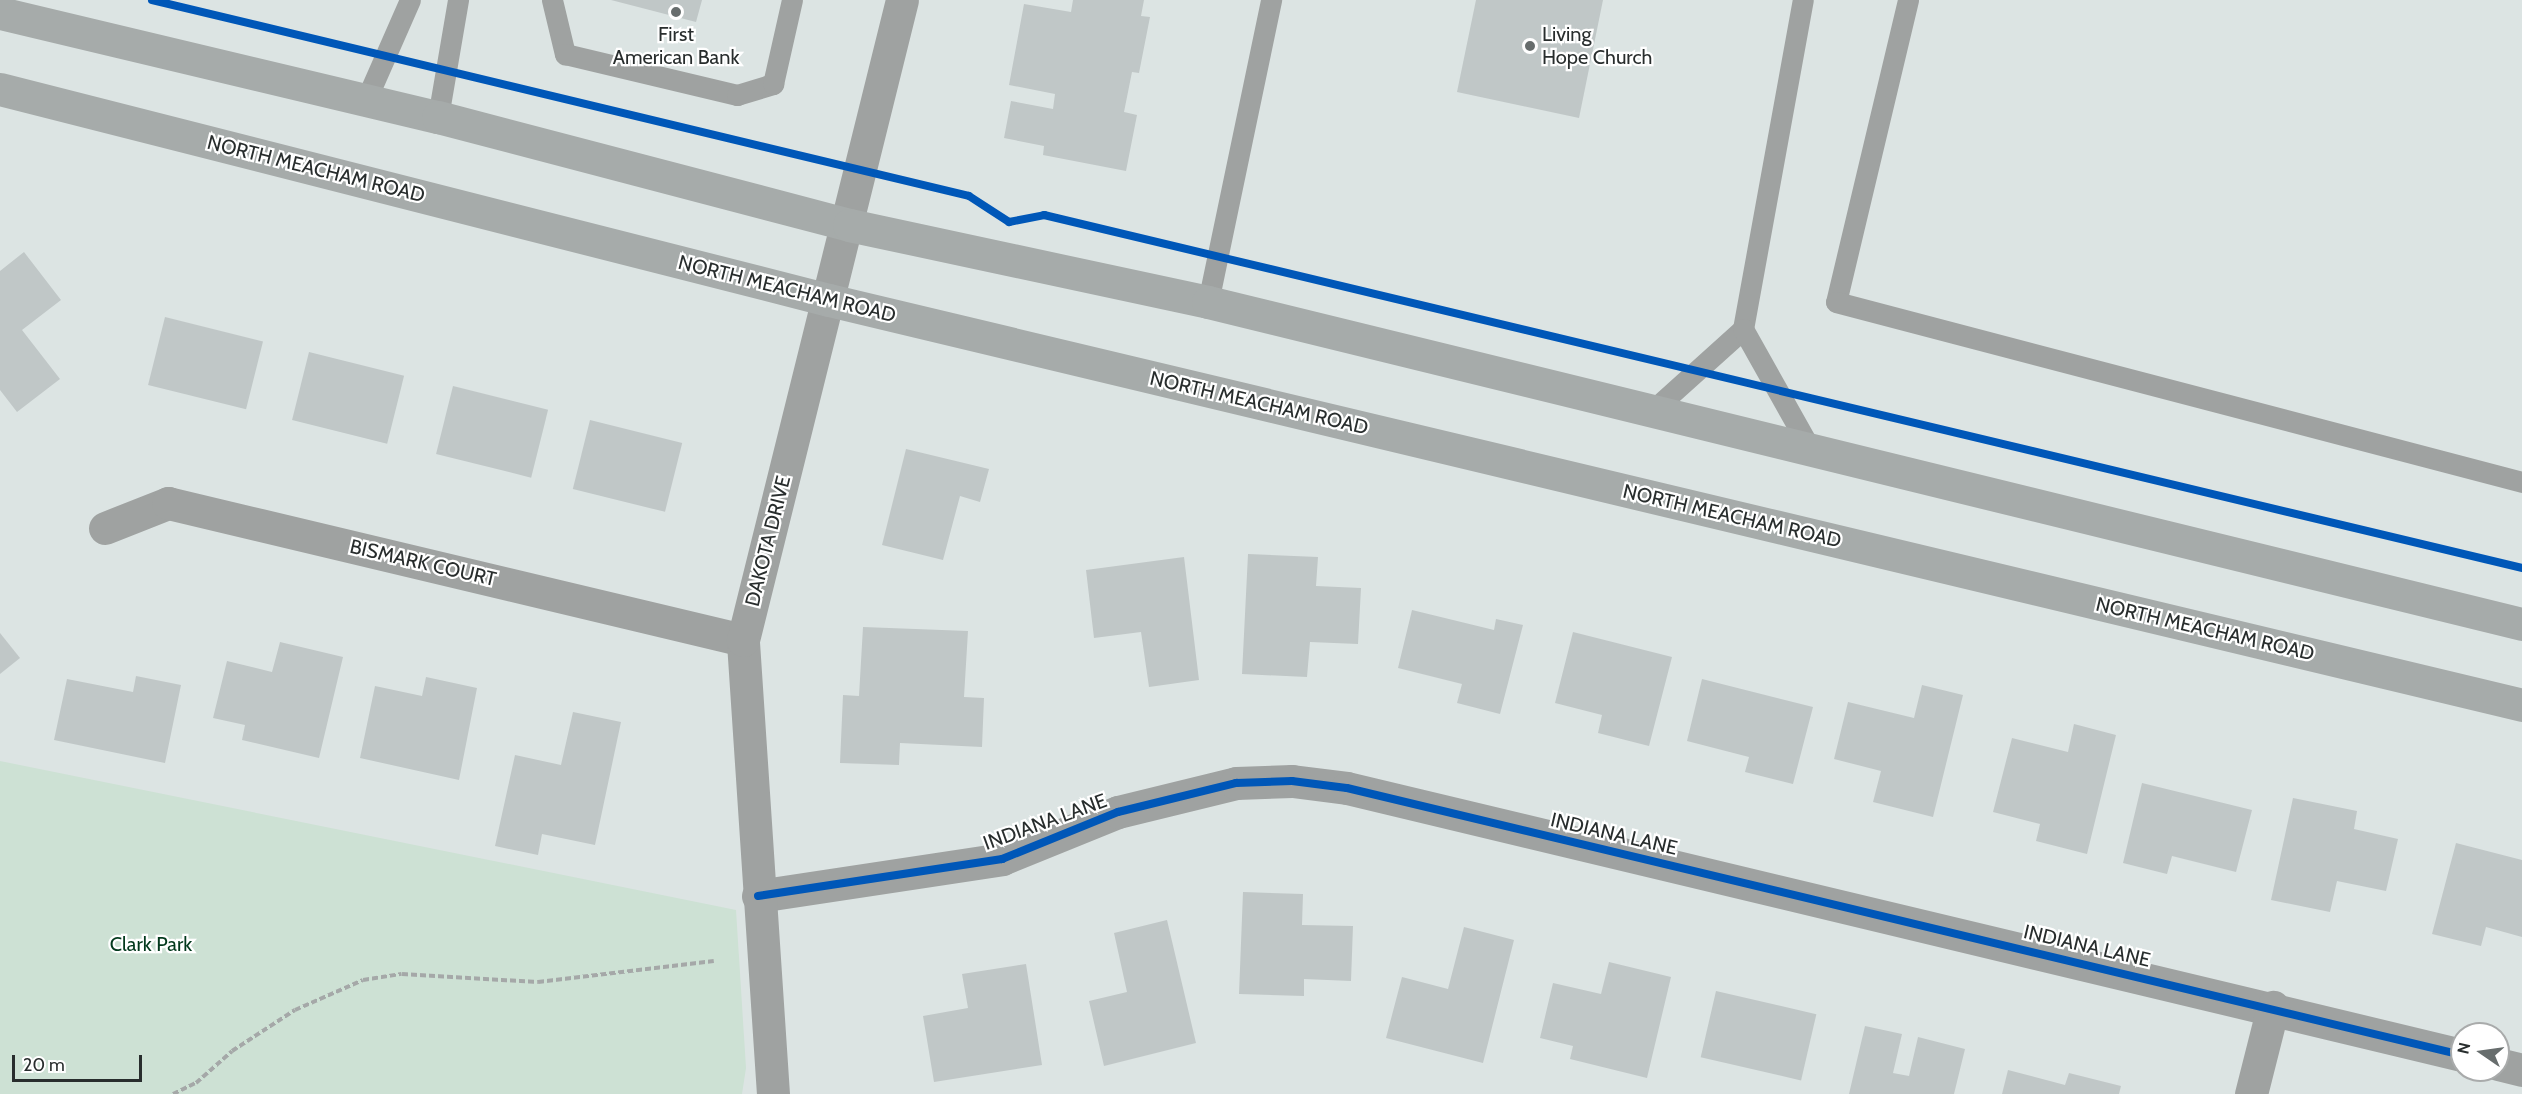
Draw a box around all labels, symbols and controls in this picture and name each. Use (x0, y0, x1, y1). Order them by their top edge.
marker: First American Bank (669, 5, 683, 19)
place label: First American Bank (613, 22, 739, 69)
place label: Living Hope Church (1542, 22, 1652, 69)
marker: Living Hope Church (1523, 39, 1537, 53)
street label: NORTH MEACHAM ROAD (205, 130, 427, 208)
street label: NORTH MEACHAM ROAD (676, 250, 898, 328)
street label: NORTH MEACHAM ROAD (1147, 366, 1371, 440)
street label: DAKOTA DRIVE (740, 473, 796, 609)
street label: NORTH MEACHAM ROAD (1620, 479, 1844, 553)
street label: BISMARK COURT (347, 534, 499, 592)
street label: NORTH MEACHAM ROAD (2093, 592, 2317, 666)
street label: INDIANA LANE (980, 789, 1110, 855)
street label: INDIANA LANE (1548, 808, 1680, 860)
street label: INDIANA LANE (2021, 920, 2153, 972)
park label: Clark Park (110, 932, 192, 956)
north arrow (2450, 1022, 2510, 1082)
text: N (2453, 1041, 2474, 1056)
scale bar (15, 1043, 146, 1081)
text: 20 m (23, 1054, 65, 1076)

